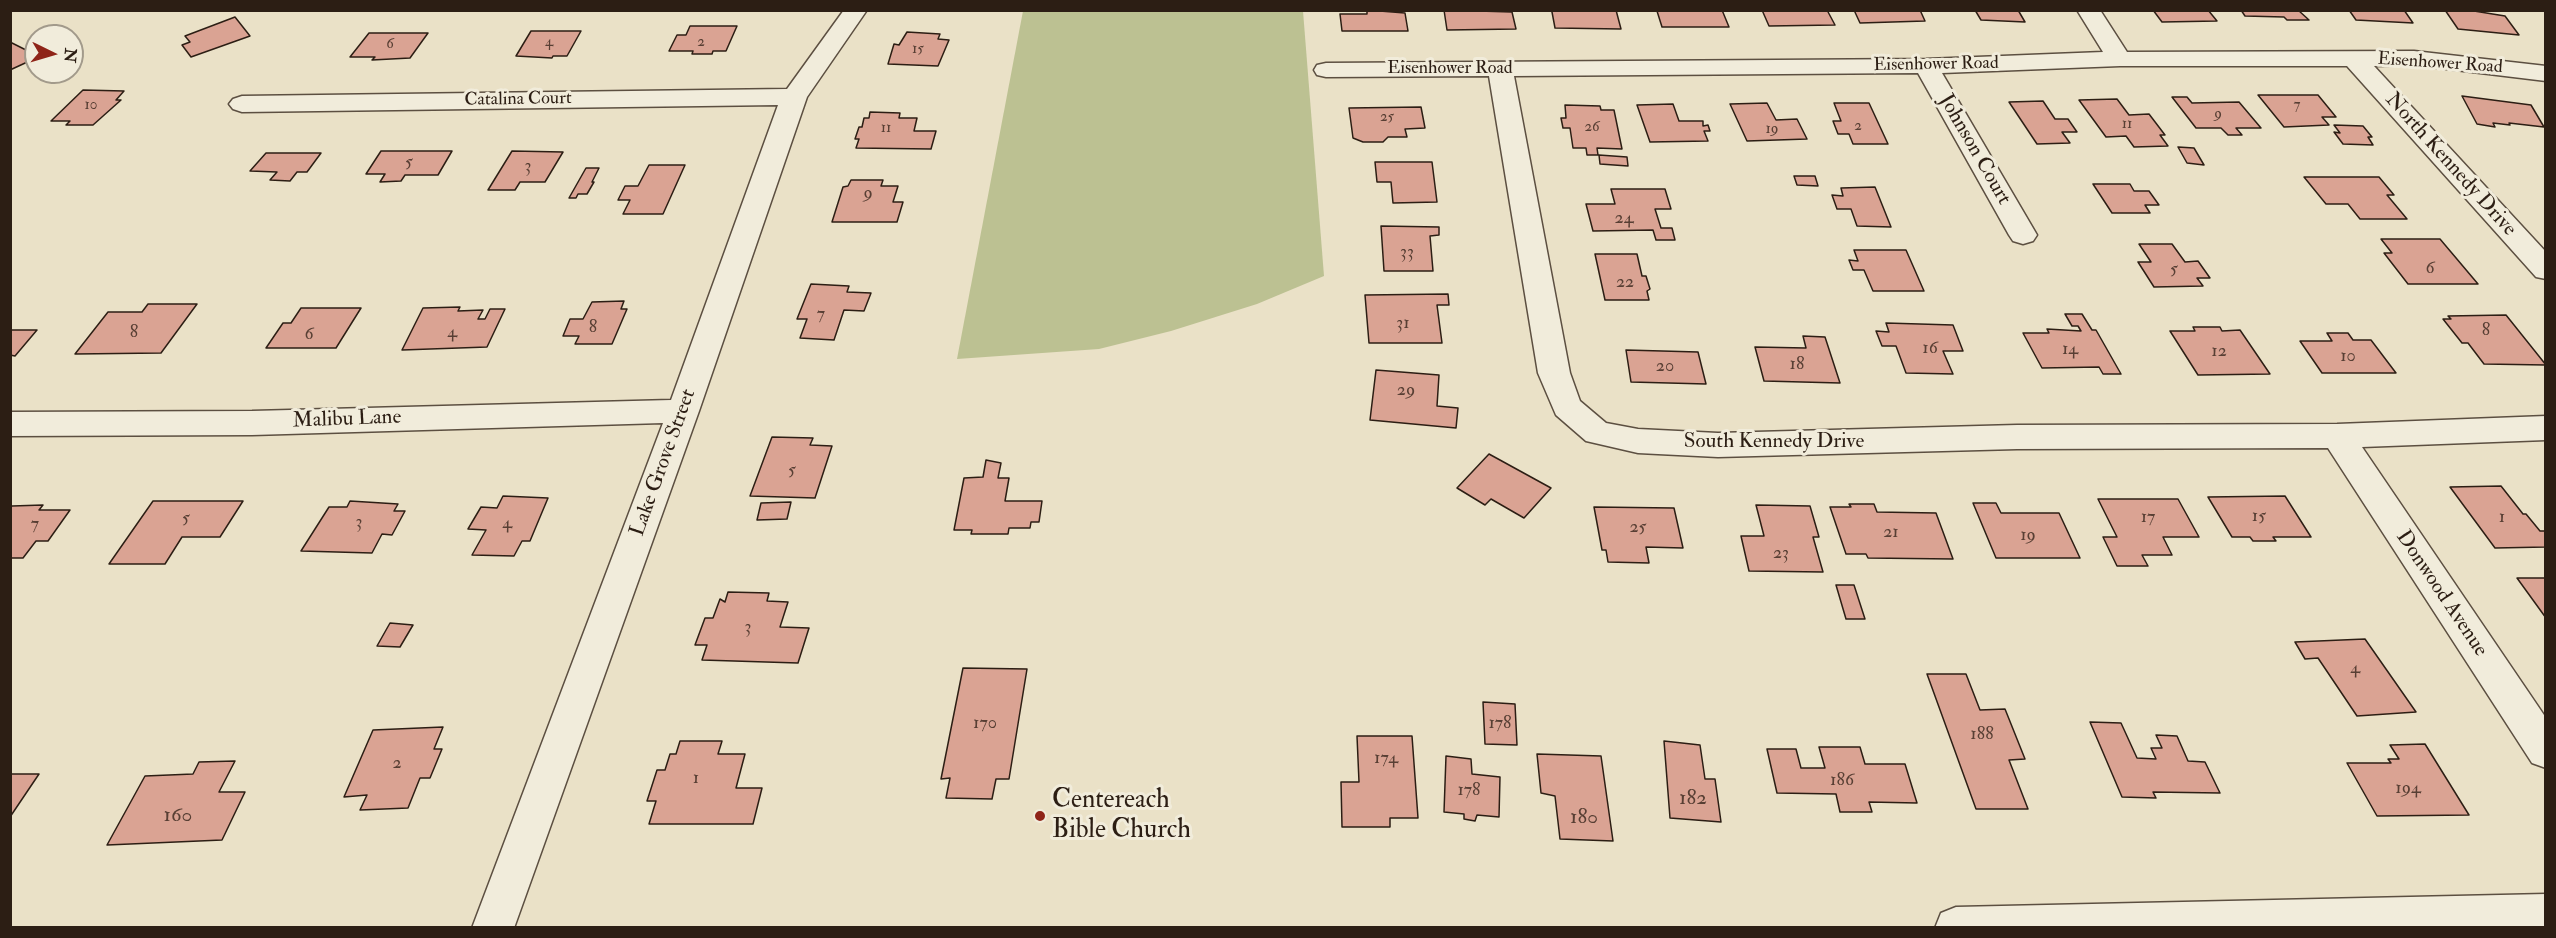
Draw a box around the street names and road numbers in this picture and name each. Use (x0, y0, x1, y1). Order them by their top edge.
street label: Eisenhower Road (2377, 49, 2503, 79)
street label: Eisenhower Road (1873, 53, 1999, 77)
street label: Eisenhower Road (1387, 58, 1513, 80)
street label: Catalina Court (464, 88, 572, 112)
street label: North Kennedy Drive (2379, 88, 2521, 242)
street label: Johnson Court (1932, 90, 2016, 210)
street label: Lake Grove Street (626, 386, 702, 540)
street label: Malibu Lane (292, 406, 402, 434)
street label: South Kennedy Drive (1684, 429, 1864, 455)
street label: Donwood Avenue (2390, 526, 2492, 662)

